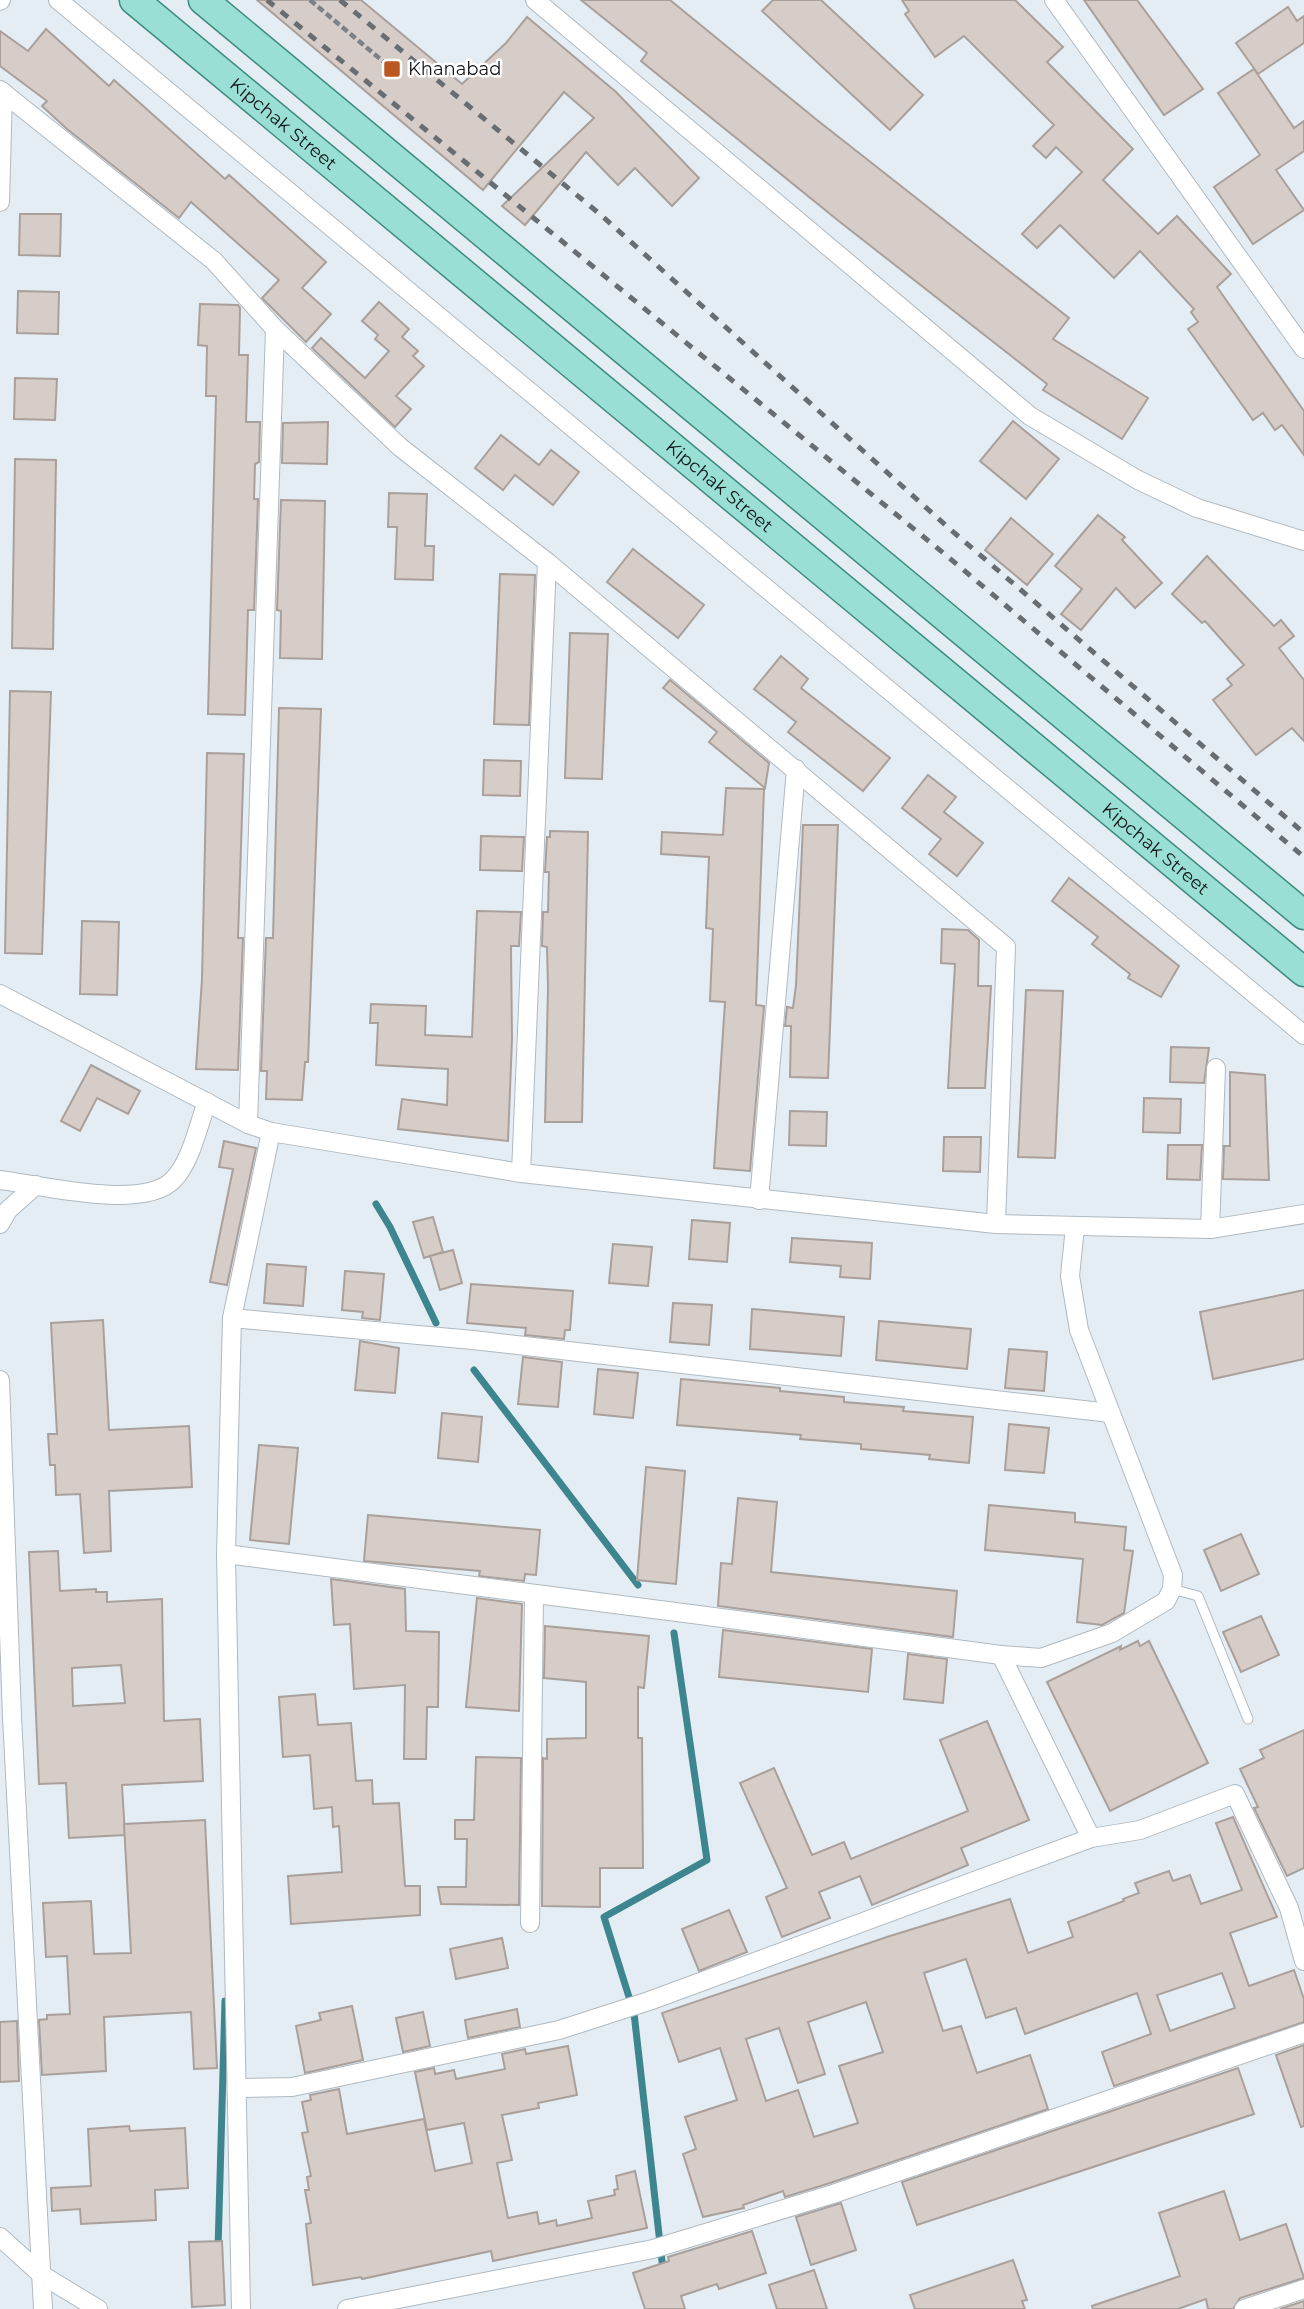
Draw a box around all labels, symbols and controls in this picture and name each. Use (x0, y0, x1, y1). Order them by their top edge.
place label: Khanabad (408, 58, 501, 80)
marker: Khanabad (382, 59, 402, 79)
street label: Kipchak Street (225, 73, 341, 175)
street label: Kipchak Street (661, 435, 777, 537)
street label: Kipchak Street (1097, 798, 1214, 899)

